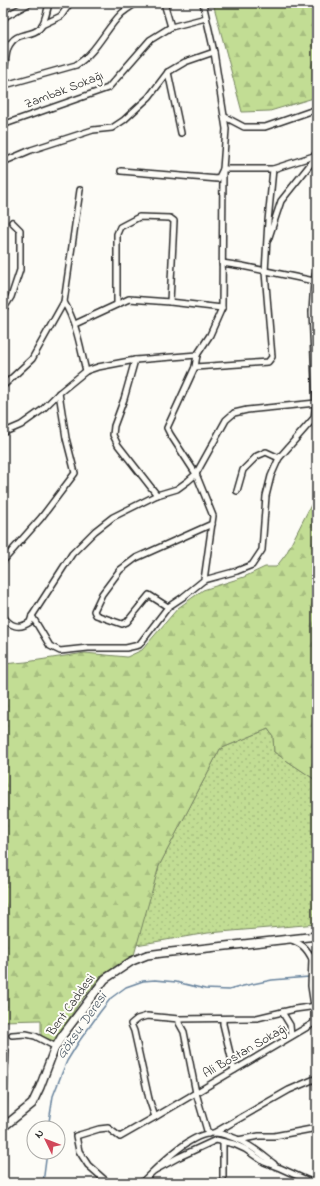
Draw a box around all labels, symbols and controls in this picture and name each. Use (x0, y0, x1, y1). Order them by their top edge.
street label: Zambak Sokağı (22, 66, 106, 115)
street label: Bent Caddesi (42, 970, 100, 1041)
water label: Göksu Deresi (51, 987, 114, 1064)
street label: Ali Bostan Sokağı (199, 1019, 291, 1084)
north arrow (26, 1120, 66, 1160)
text: N (31, 1126, 48, 1142)

